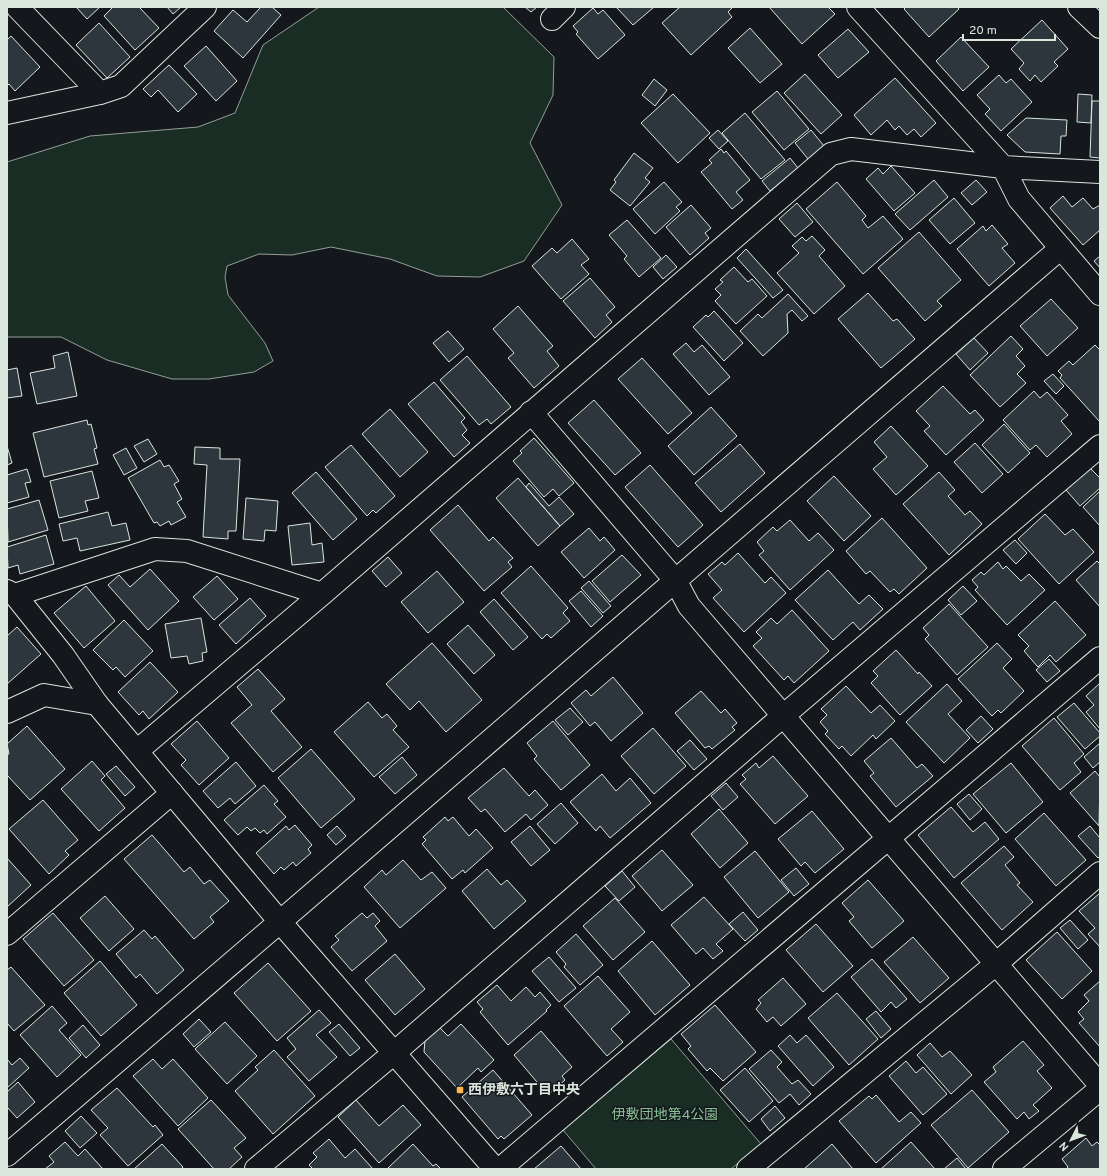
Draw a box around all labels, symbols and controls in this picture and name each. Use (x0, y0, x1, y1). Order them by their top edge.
scale bar (963, 16, 1055, 42)
text: 20 m (969, 23, 997, 39)
place label: 西伊敷六丁目中央 (468, 1081, 580, 1099)
marker: 西伊敷六丁目中央 (455, 1085, 465, 1095)
park label: 伊敷団地第4公園 (612, 1106, 718, 1124)
north arrow (1051, 1120, 1091, 1160)
text: N (1056, 1138, 1072, 1154)

